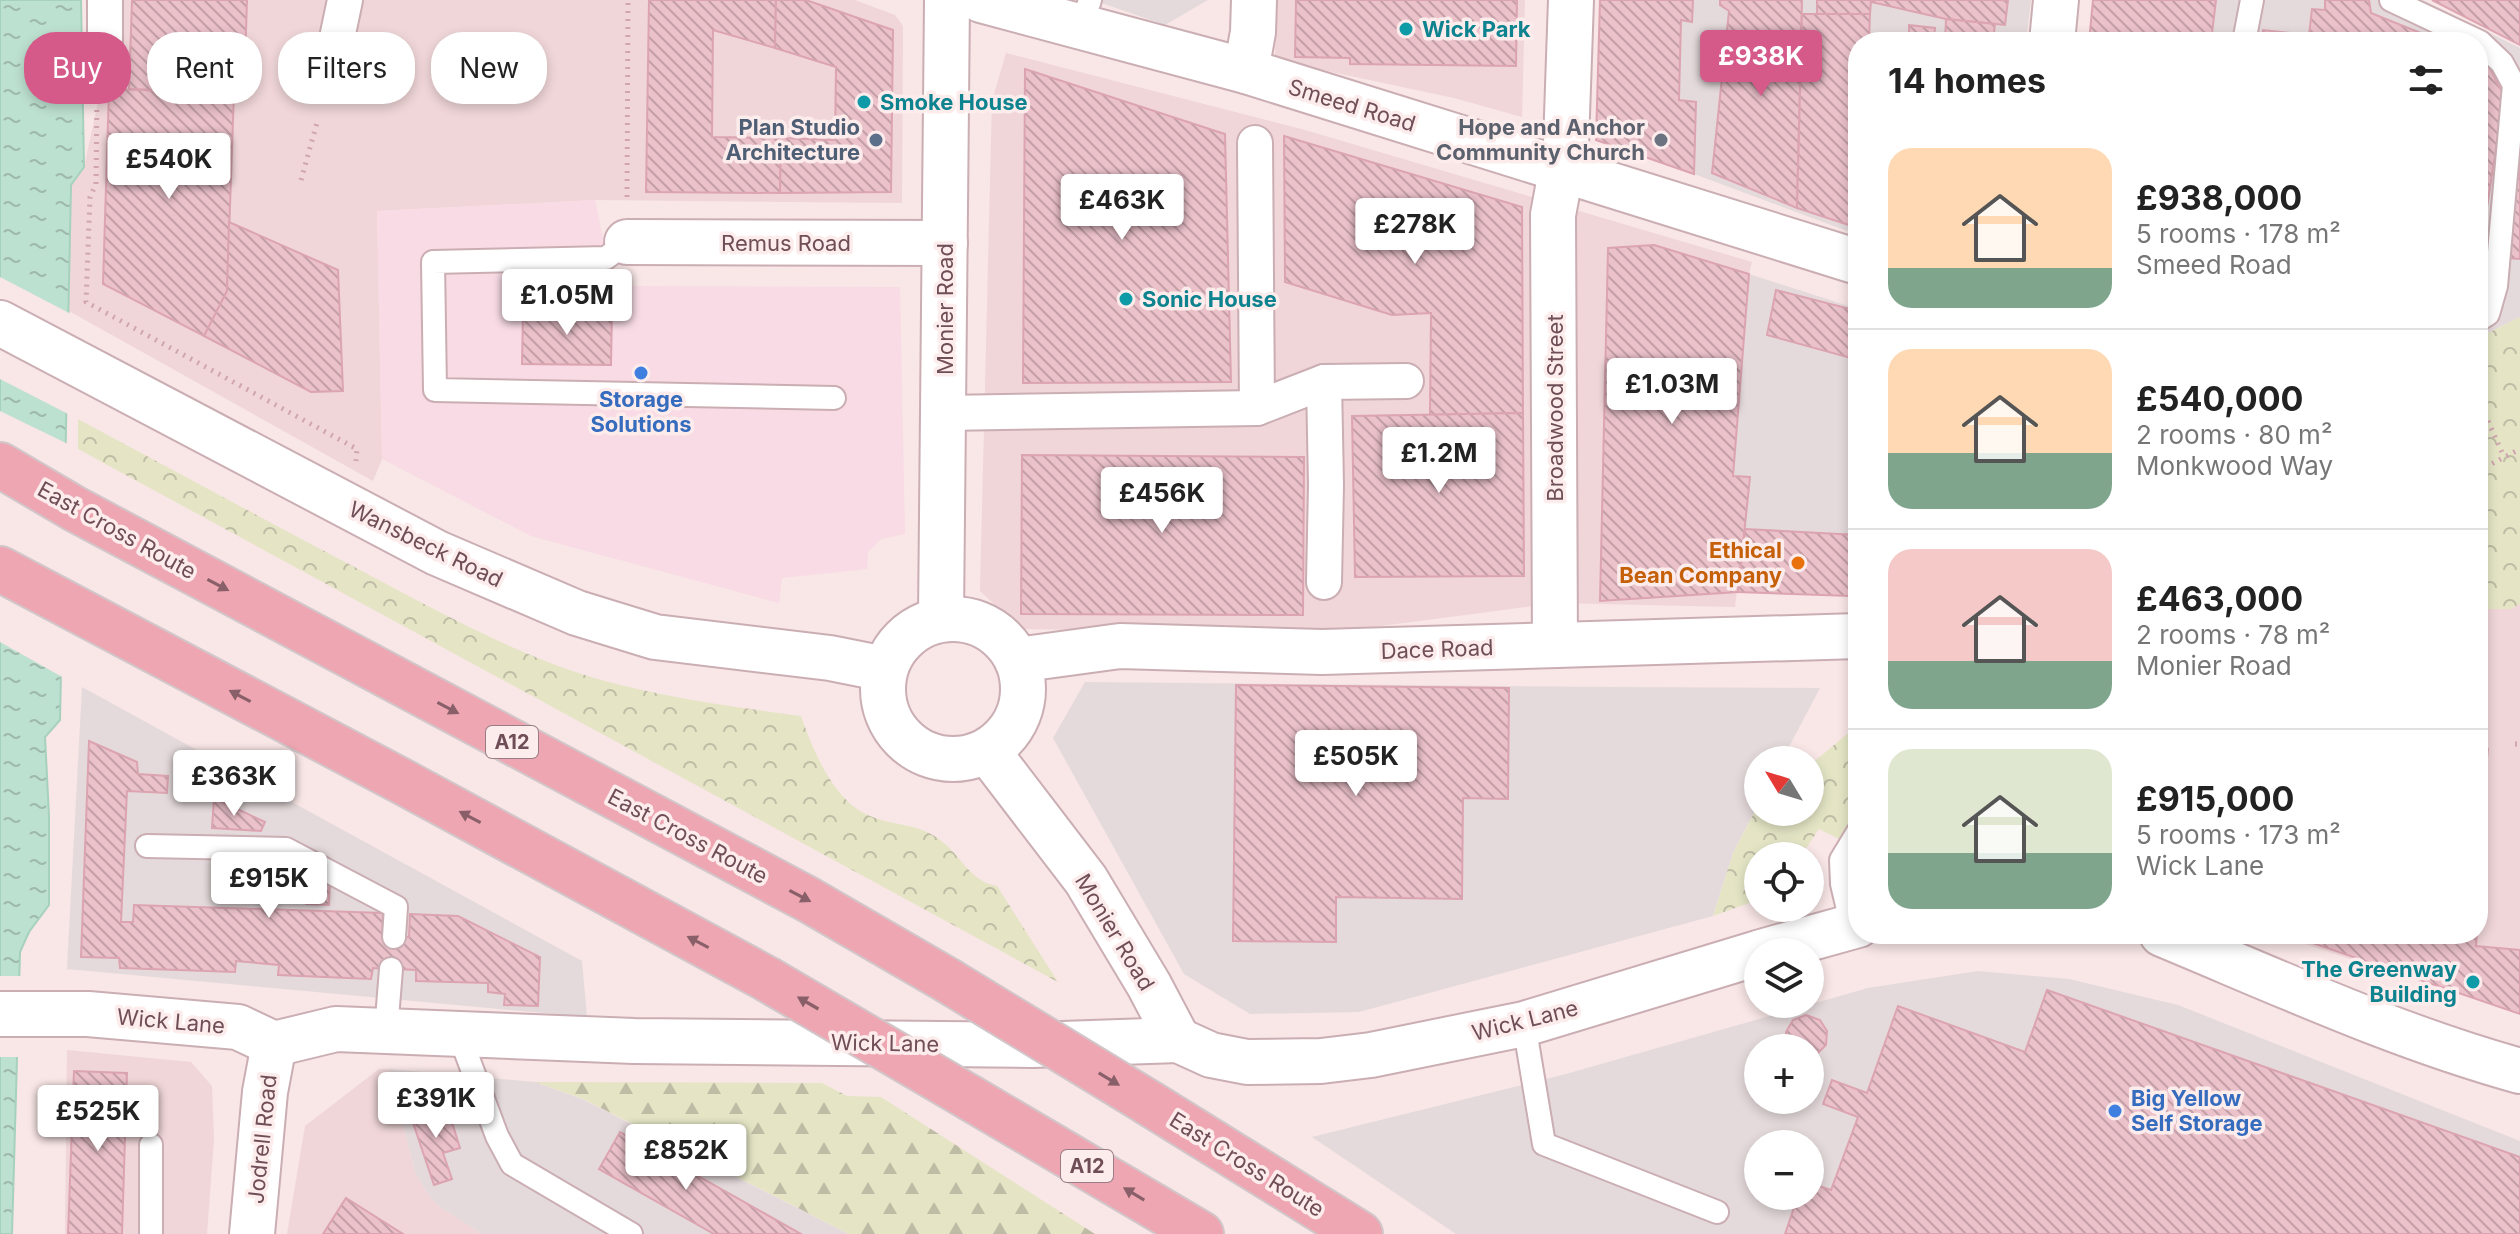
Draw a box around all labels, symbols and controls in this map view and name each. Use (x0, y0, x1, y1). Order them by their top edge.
place label: Wick Park (1422, 16, 1531, 42)
marker: Wick Park (1397, 20, 1415, 38)
pin: £938K (1705, 30, 1817, 98)
chip: Buy (24, 32, 131, 104)
chip: Rent (147, 32, 262, 104)
chip: Filters (278, 32, 415, 104)
chip: New (431, 32, 547, 104)
text: £938K (1718, 40, 1804, 71)
icon: filters (2404, 58, 2448, 102)
text: 14 homes (1888, 60, 2046, 101)
street label: Smeed Road (1285, 73, 1419, 137)
place label: Smoke House (880, 89, 1028, 115)
marker: Smoke House (855, 93, 873, 111)
place label: Plan Studio Architecture (725, 114, 860, 165)
place label: Hope and Anchor Community Church (1436, 114, 1645, 165)
marker: Plan Studio Architecture (867, 131, 885, 149)
marker: Hope and Anchor Community Church (1652, 131, 1670, 149)
pin: £540K (113, 133, 225, 201)
text: £540K (125, 143, 213, 174)
pin: £463K (1066, 174, 1178, 242)
text: £938,000 (2136, 177, 2302, 218)
icon: home (1952, 180, 2048, 276)
text: £463K (1079, 184, 1165, 215)
pin: £278K (1359, 198, 1471, 266)
text: £278K (1373, 208, 1457, 239)
text: 5 rooms · 178 m² (2136, 218, 2341, 249)
street label: Remus Road (721, 230, 851, 256)
street label: Monier Road (932, 243, 958, 375)
text: Smeed Road (2136, 249, 2292, 280)
pin: £1.05M (502, 269, 632, 337)
text: £1.05M (520, 279, 614, 310)
place label: Sonic House (1142, 286, 1277, 312)
marker: Sonic House (1117, 290, 1135, 308)
street label: Broadwood Street (1542, 314, 1568, 502)
pin: £1.03M (1607, 358, 1737, 426)
marker: Storage Solutions (632, 364, 650, 382)
text: £1.03M (1625, 368, 1719, 399)
text: £540,000 (2136, 378, 2304, 419)
icon: home (1952, 381, 2048, 477)
place label: Storage Solutions (590, 386, 692, 437)
text: 2 rooms · 80 m² (2136, 419, 2332, 450)
pin: £1.2M (1383, 427, 1495, 495)
text: £1.2M (1400, 437, 1478, 468)
text: Monkwood Way (2136, 450, 2333, 481)
pin: £456K (1106, 467, 1218, 535)
street label: East Cross Route (33, 476, 201, 584)
text: £456K (1119, 477, 1205, 508)
street label: Wansbeck Road (345, 496, 507, 592)
place label: Ethical Bean Company (1619, 537, 1782, 588)
marker: Ethical Bean Company (1789, 554, 1807, 572)
text: £463,000 (2136, 578, 2303, 619)
one-way arrow (207, 579, 230, 592)
icon: home (1952, 581, 2048, 677)
text: 2 rooms · 78 m² (2136, 619, 2330, 650)
street label: Dace Road (1380, 634, 1494, 664)
text: Monier Road (2136, 650, 2292, 681)
one-way arrow (229, 689, 251, 703)
one-way arrow (436, 701, 459, 714)
road number: A12 (486, 726, 538, 758)
pin: £505K (1300, 730, 1412, 798)
text: £505K (1313, 740, 1399, 771)
north arrow (1744, 746, 1824, 826)
map controls (1744, 746, 1824, 1210)
pin: £363K (178, 750, 290, 818)
text: £363K (191, 760, 277, 791)
text: £915,000 (2136, 778, 2295, 819)
icon: home (1952, 781, 2048, 877)
street label: East Cross Route (604, 783, 772, 889)
one-way arrow (458, 811, 481, 824)
text: 5 rooms · 173 m² (2136, 819, 2341, 850)
button: locate (1744, 842, 1824, 922)
text: Wick Lane (2136, 850, 2264, 881)
pin: £915K (213, 852, 325, 920)
text: £915K (229, 862, 309, 893)
street label: Monier Road (1070, 869, 1160, 995)
one-way arrow (789, 890, 812, 903)
one-way arrow (687, 935, 709, 949)
button: layers (1744, 938, 1824, 1018)
place label: The Greenway Building (2301, 956, 2457, 1007)
marker: The Greenway Building (2464, 973, 2482, 991)
street label: Wick Lane (1469, 994, 1581, 1046)
one-way arrow (797, 996, 819, 1010)
street label: Wick Lane (116, 1003, 226, 1039)
street label: Wick Lane (831, 1029, 939, 1057)
button: + (1744, 1034, 1824, 1114)
one-way arrow (1098, 1071, 1120, 1085)
pin: £391K (380, 1072, 492, 1140)
street label: Jodrell Road (242, 1073, 282, 1205)
text: £391K (396, 1082, 476, 1113)
pin: £525K (42, 1085, 154, 1153)
place label: Big Yellow Self Storage (2131, 1085, 2263, 1136)
text: £525K (56, 1095, 140, 1126)
marker: Big Yellow Self Storage (2106, 1102, 2124, 1120)
street label: East Cross Route (1165, 1106, 1329, 1222)
pin: £852K (630, 1124, 742, 1192)
button: − (1744, 1130, 1824, 1210)
text: £852K (643, 1134, 729, 1165)
road number: A12 (1061, 1150, 1113, 1182)
one-way arrow (1123, 1187, 1145, 1201)

